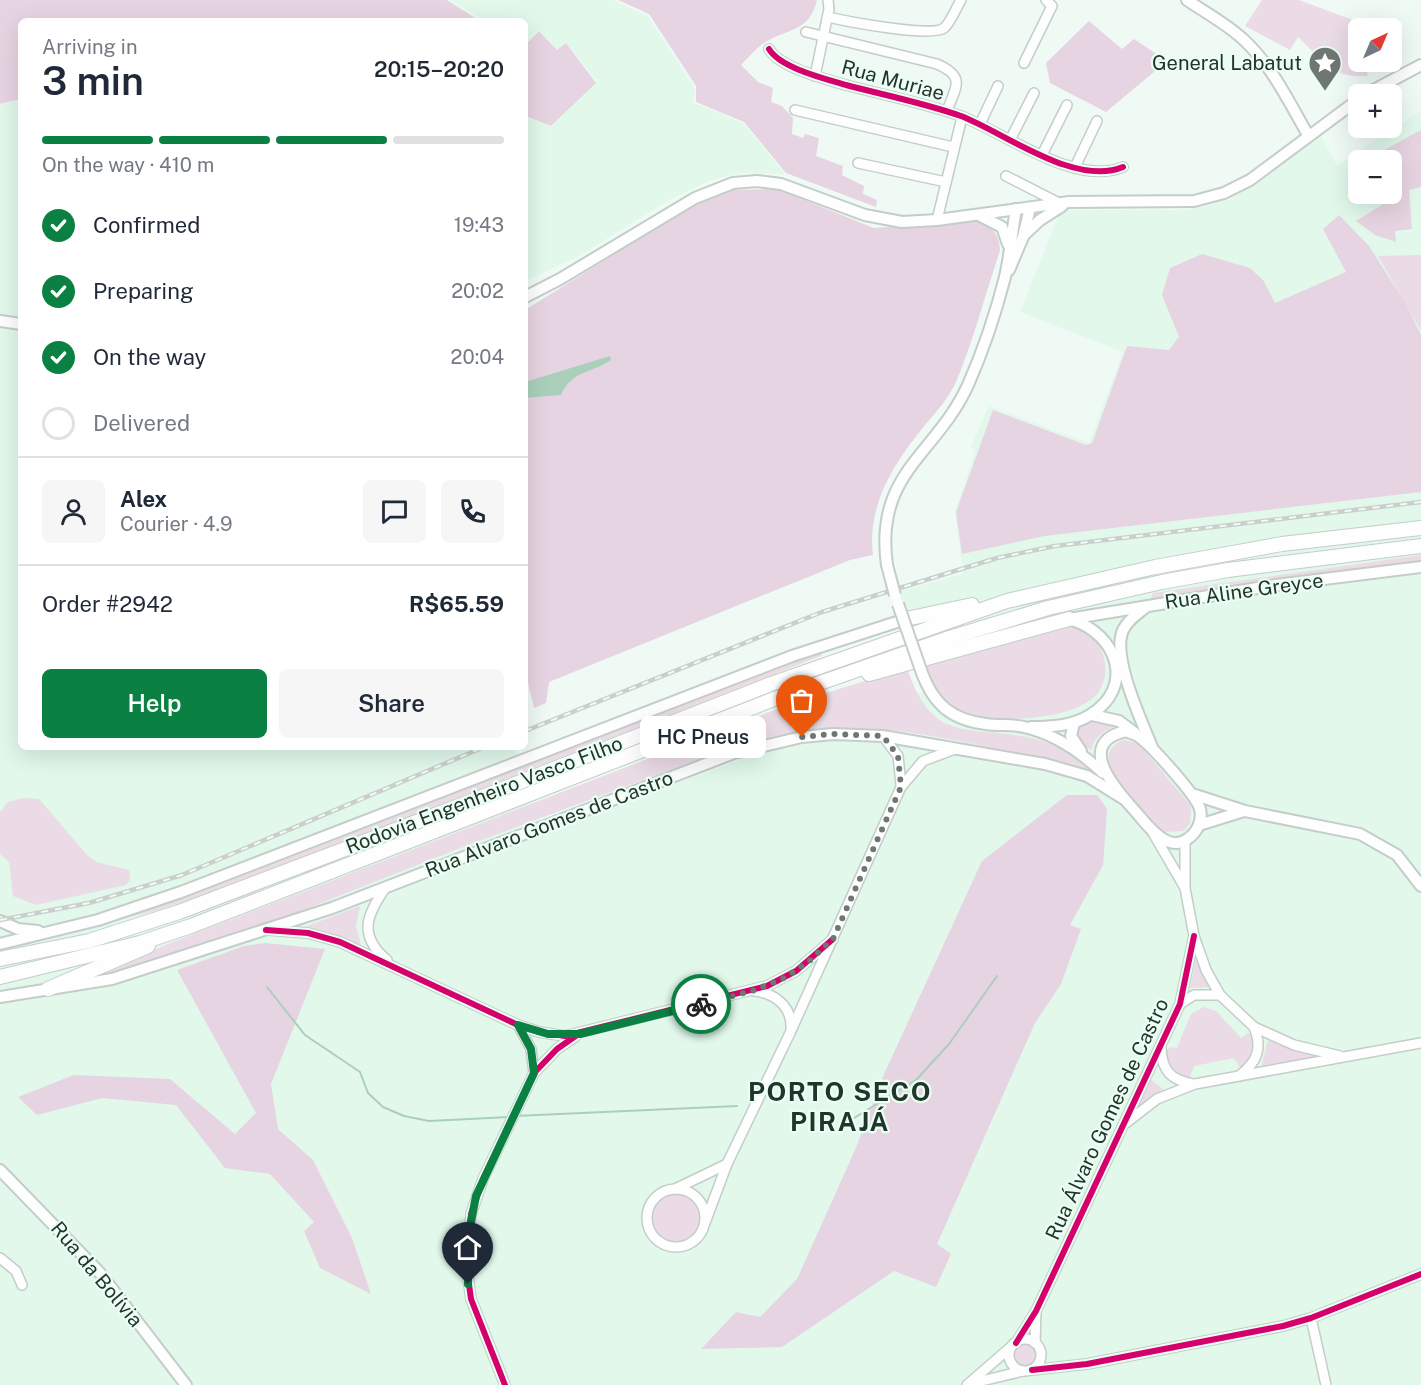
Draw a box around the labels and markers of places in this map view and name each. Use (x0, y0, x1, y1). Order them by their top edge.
place icon: General Labatut (1307, 45, 1343, 92)
place label: General Labatut (1152, 51, 1302, 75)
pin (776, 675, 827, 737)
callout: HC Pneus (640, 716, 766, 758)
pin (442, 1222, 493, 1284)

